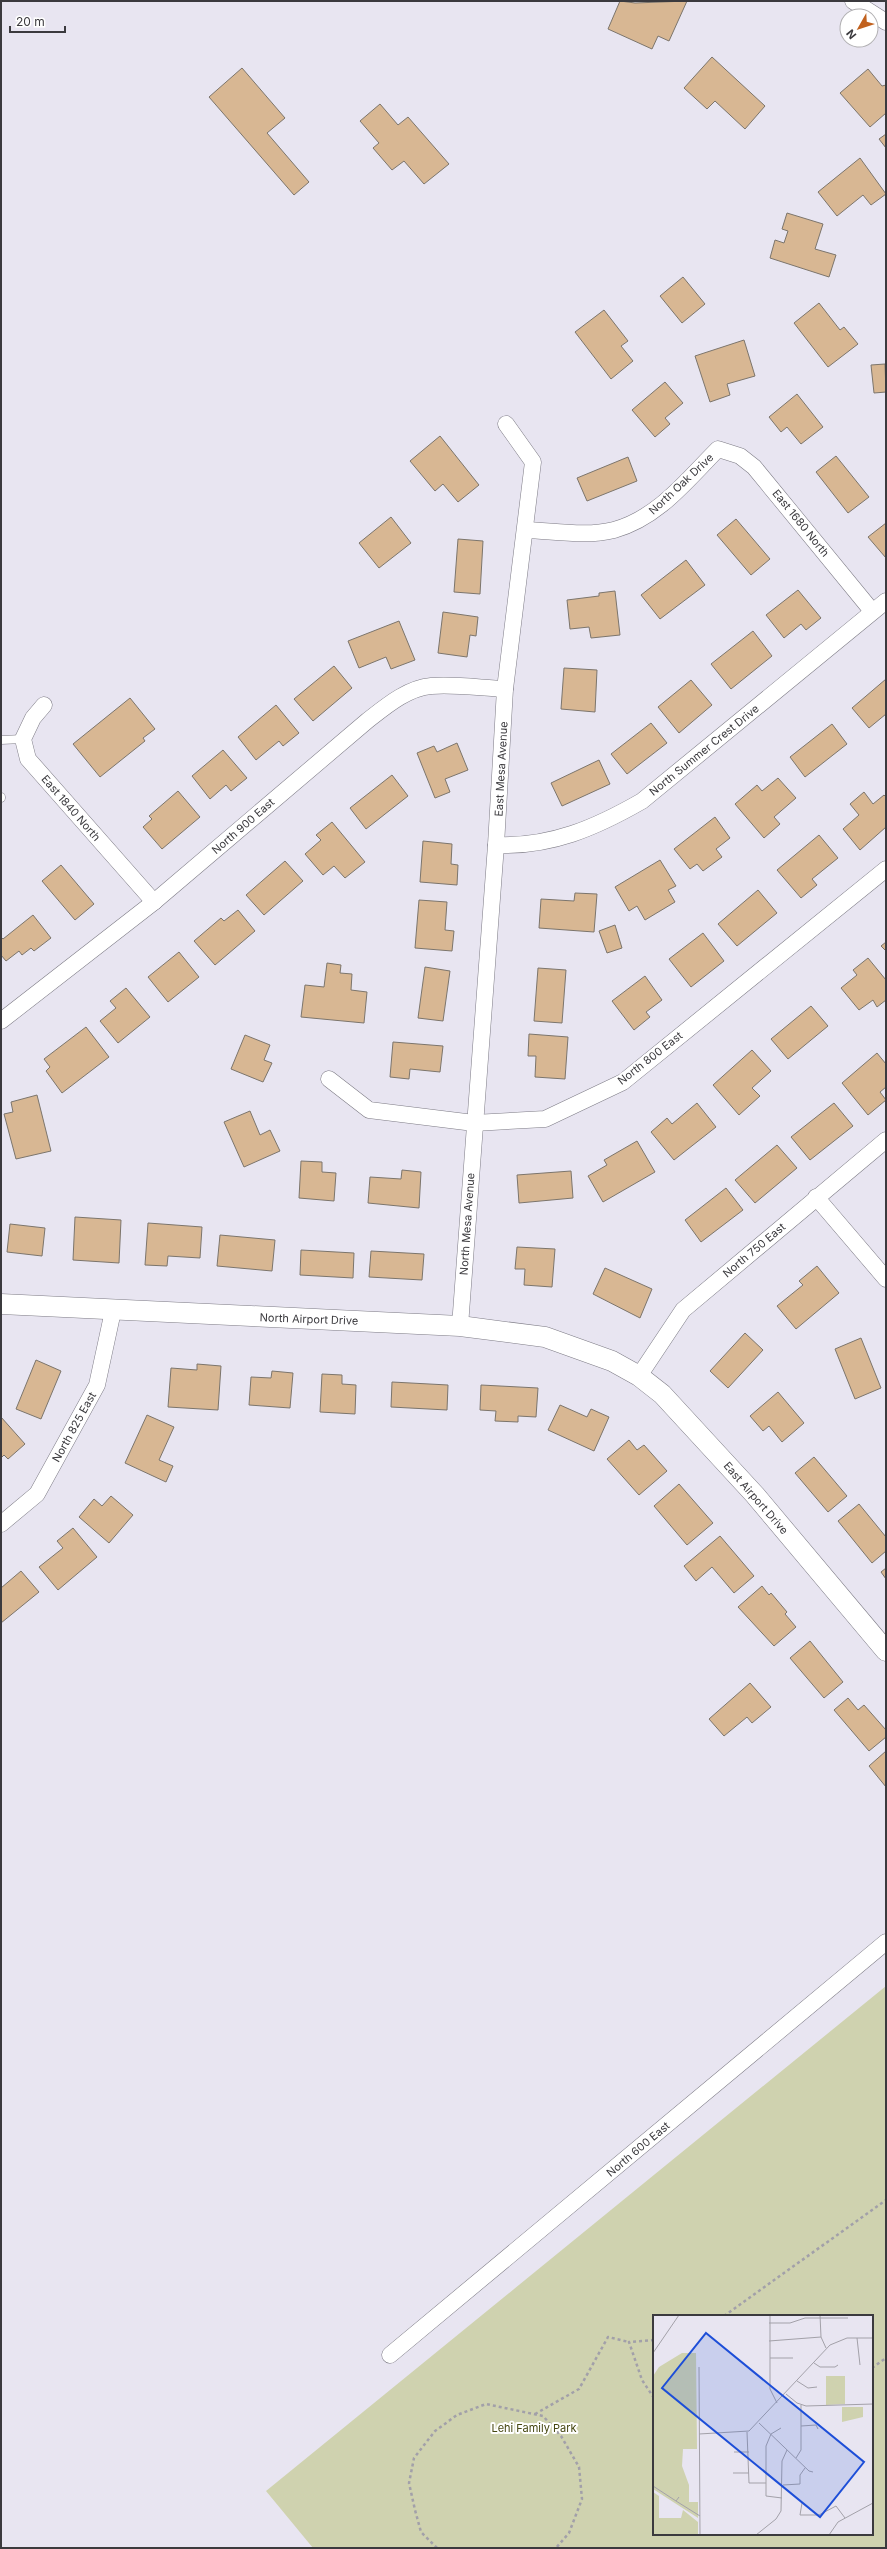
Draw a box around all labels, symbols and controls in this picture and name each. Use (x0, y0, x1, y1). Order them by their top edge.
scale bar (10, 8, 65, 34)
north arrow (839, 8, 879, 48)
text: 20 m (16, 14, 45, 29)
text: N (843, 27, 859, 42)
street label: North Oak Drive (646, 450, 716, 518)
street label: East 1680 North (770, 486, 832, 560)
street label: North Summer Crest Drive (646, 701, 762, 799)
street label: East Mesa Avenue (492, 721, 510, 817)
street label: East 1840 North (38, 772, 104, 844)
street label: North 900 East (209, 795, 277, 857)
street label: North 800 East (615, 1028, 685, 1088)
street label: North Mesa Avenue (456, 1172, 478, 1276)
street label: North 750 East (720, 1220, 788, 1280)
street label: North Airport Drive (259, 1310, 359, 1328)
street label: North 825 East (49, 1389, 99, 1464)
street label: East Airport Drive (721, 1459, 791, 1537)
street label: North 600 East (603, 2118, 673, 2180)
inset map (653, 2315, 873, 2535)
park label: Lehi Family Park (491, 2421, 577, 2435)

